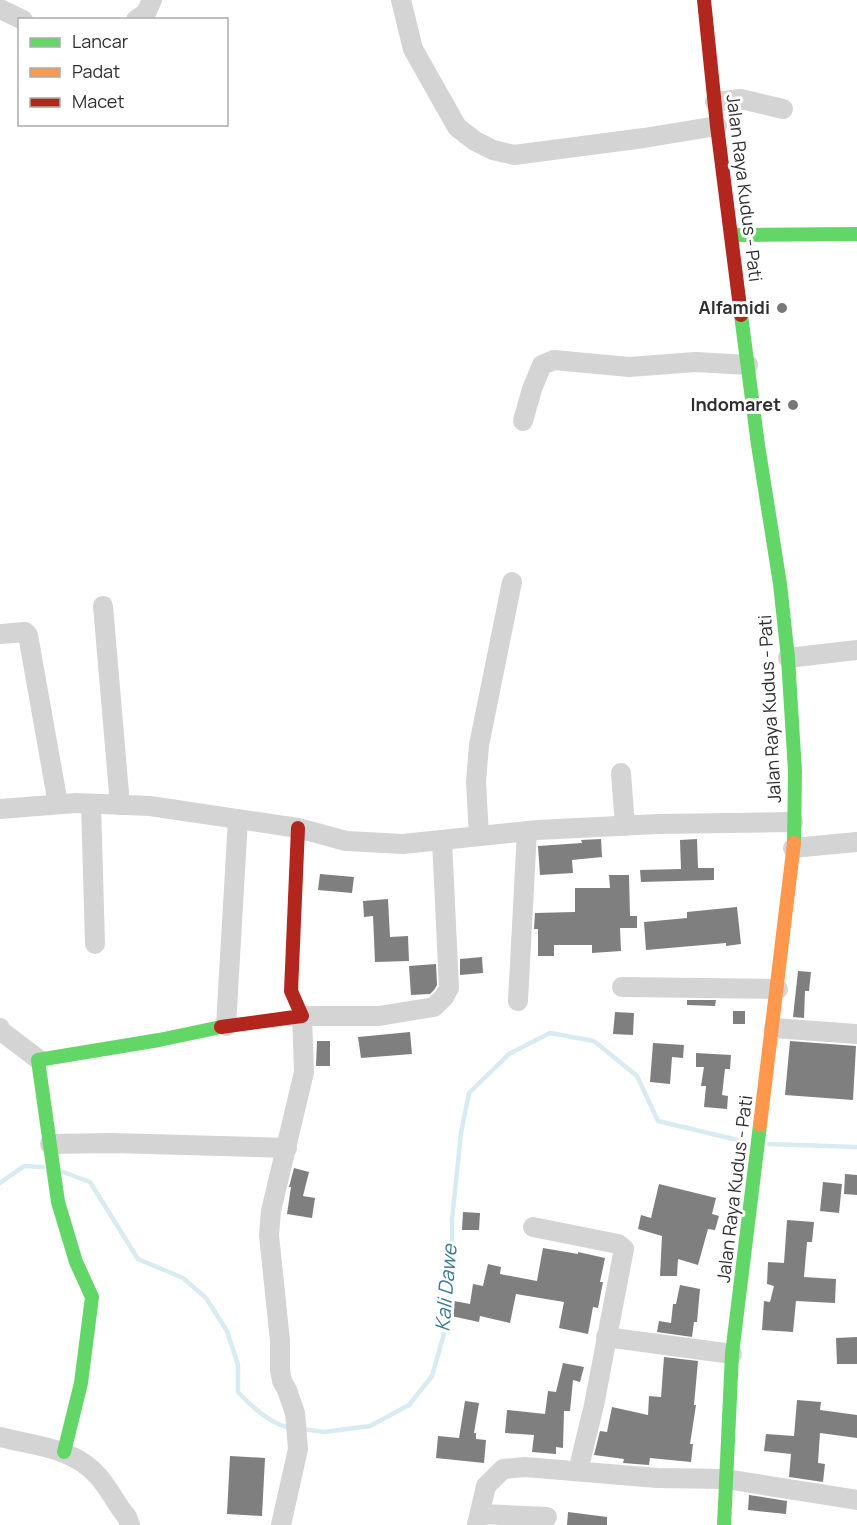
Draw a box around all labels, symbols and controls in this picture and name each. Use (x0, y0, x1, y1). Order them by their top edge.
legend (18, 18, 228, 126)
text: Lancar (72, 29, 129, 53)
text: Padat (72, 59, 120, 83)
text: Macet (72, 89, 125, 113)
street label: Jalan Raya Kudus - Pati (722, 93, 768, 283)
place label: Alfamidi (699, 295, 770, 319)
marker: Alfamidi (775, 301, 789, 315)
place label: Indomaret (690, 392, 781, 416)
marker: Indomaret (786, 398, 800, 412)
street label: Jalan Raya Kudus - Pati (752, 614, 786, 804)
street label: Jalan Raya Kudus - Pati (711, 1094, 757, 1284)
water label: Kali Dawe (428, 1242, 463, 1333)

